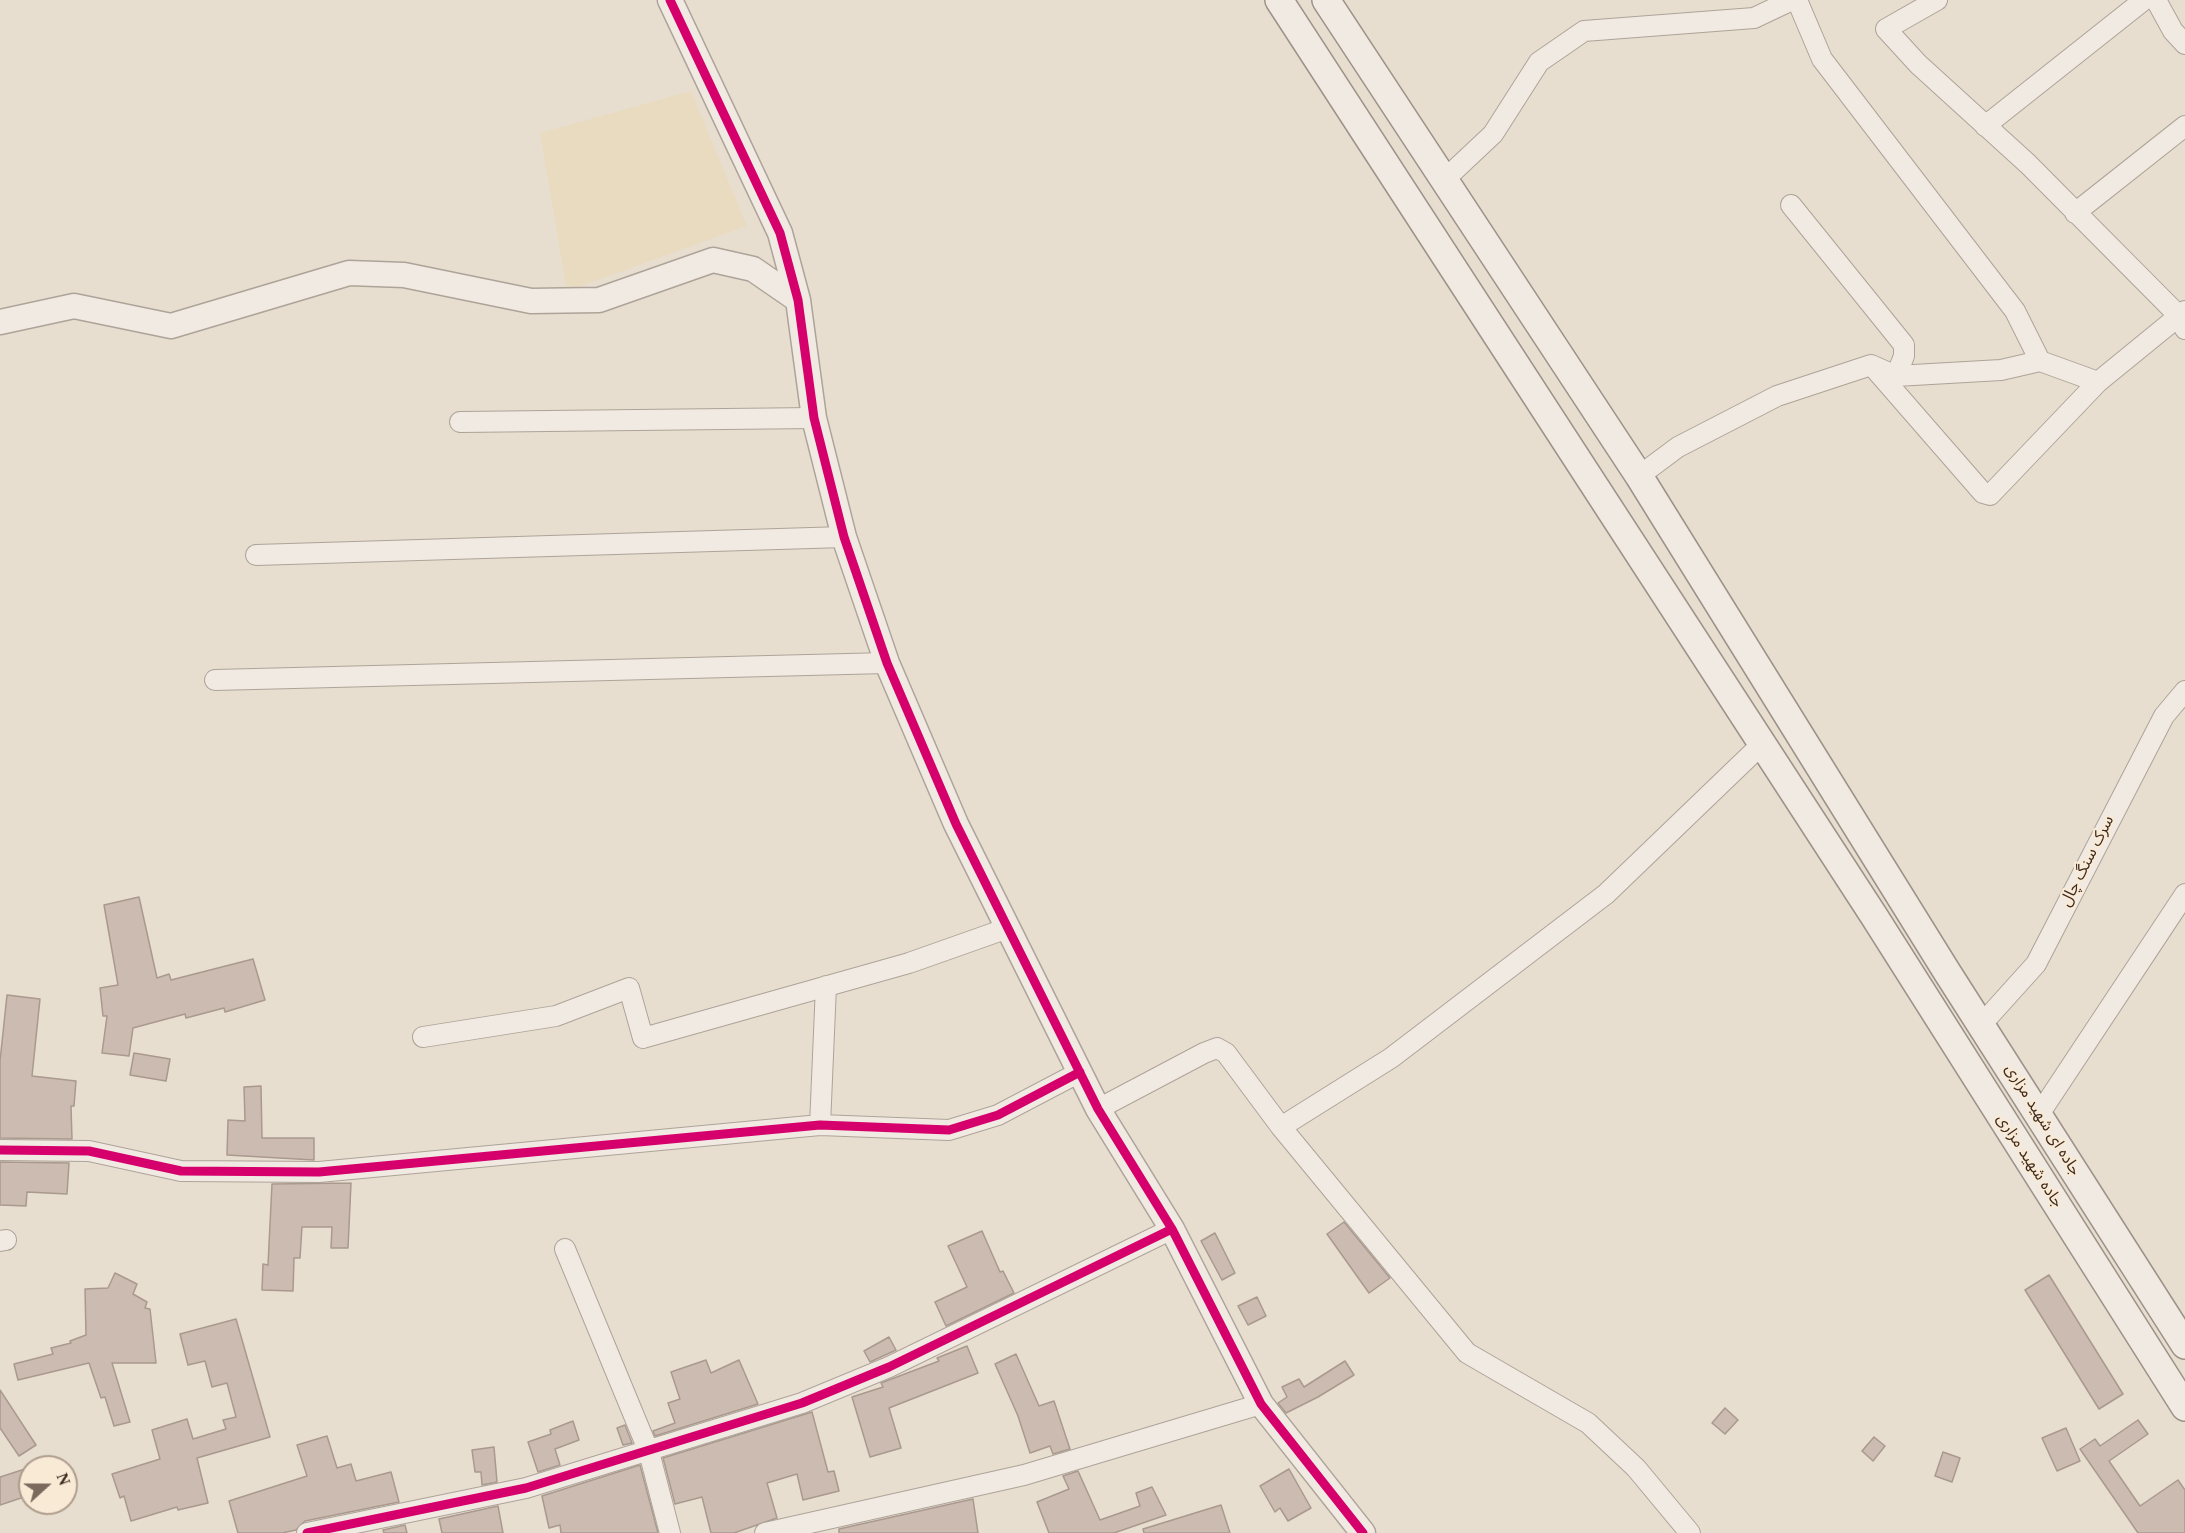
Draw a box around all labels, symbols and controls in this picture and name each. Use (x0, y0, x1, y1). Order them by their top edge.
street label: سرک سنگ چال (2058, 813, 2120, 911)
street label: جاده ای شهید مزاری (1999, 1062, 2083, 1180)
street label: جاده شهید مزاری (1991, 1112, 2065, 1212)
north arrow (18, 1455, 78, 1515)
text: N (53, 1471, 73, 1488)

